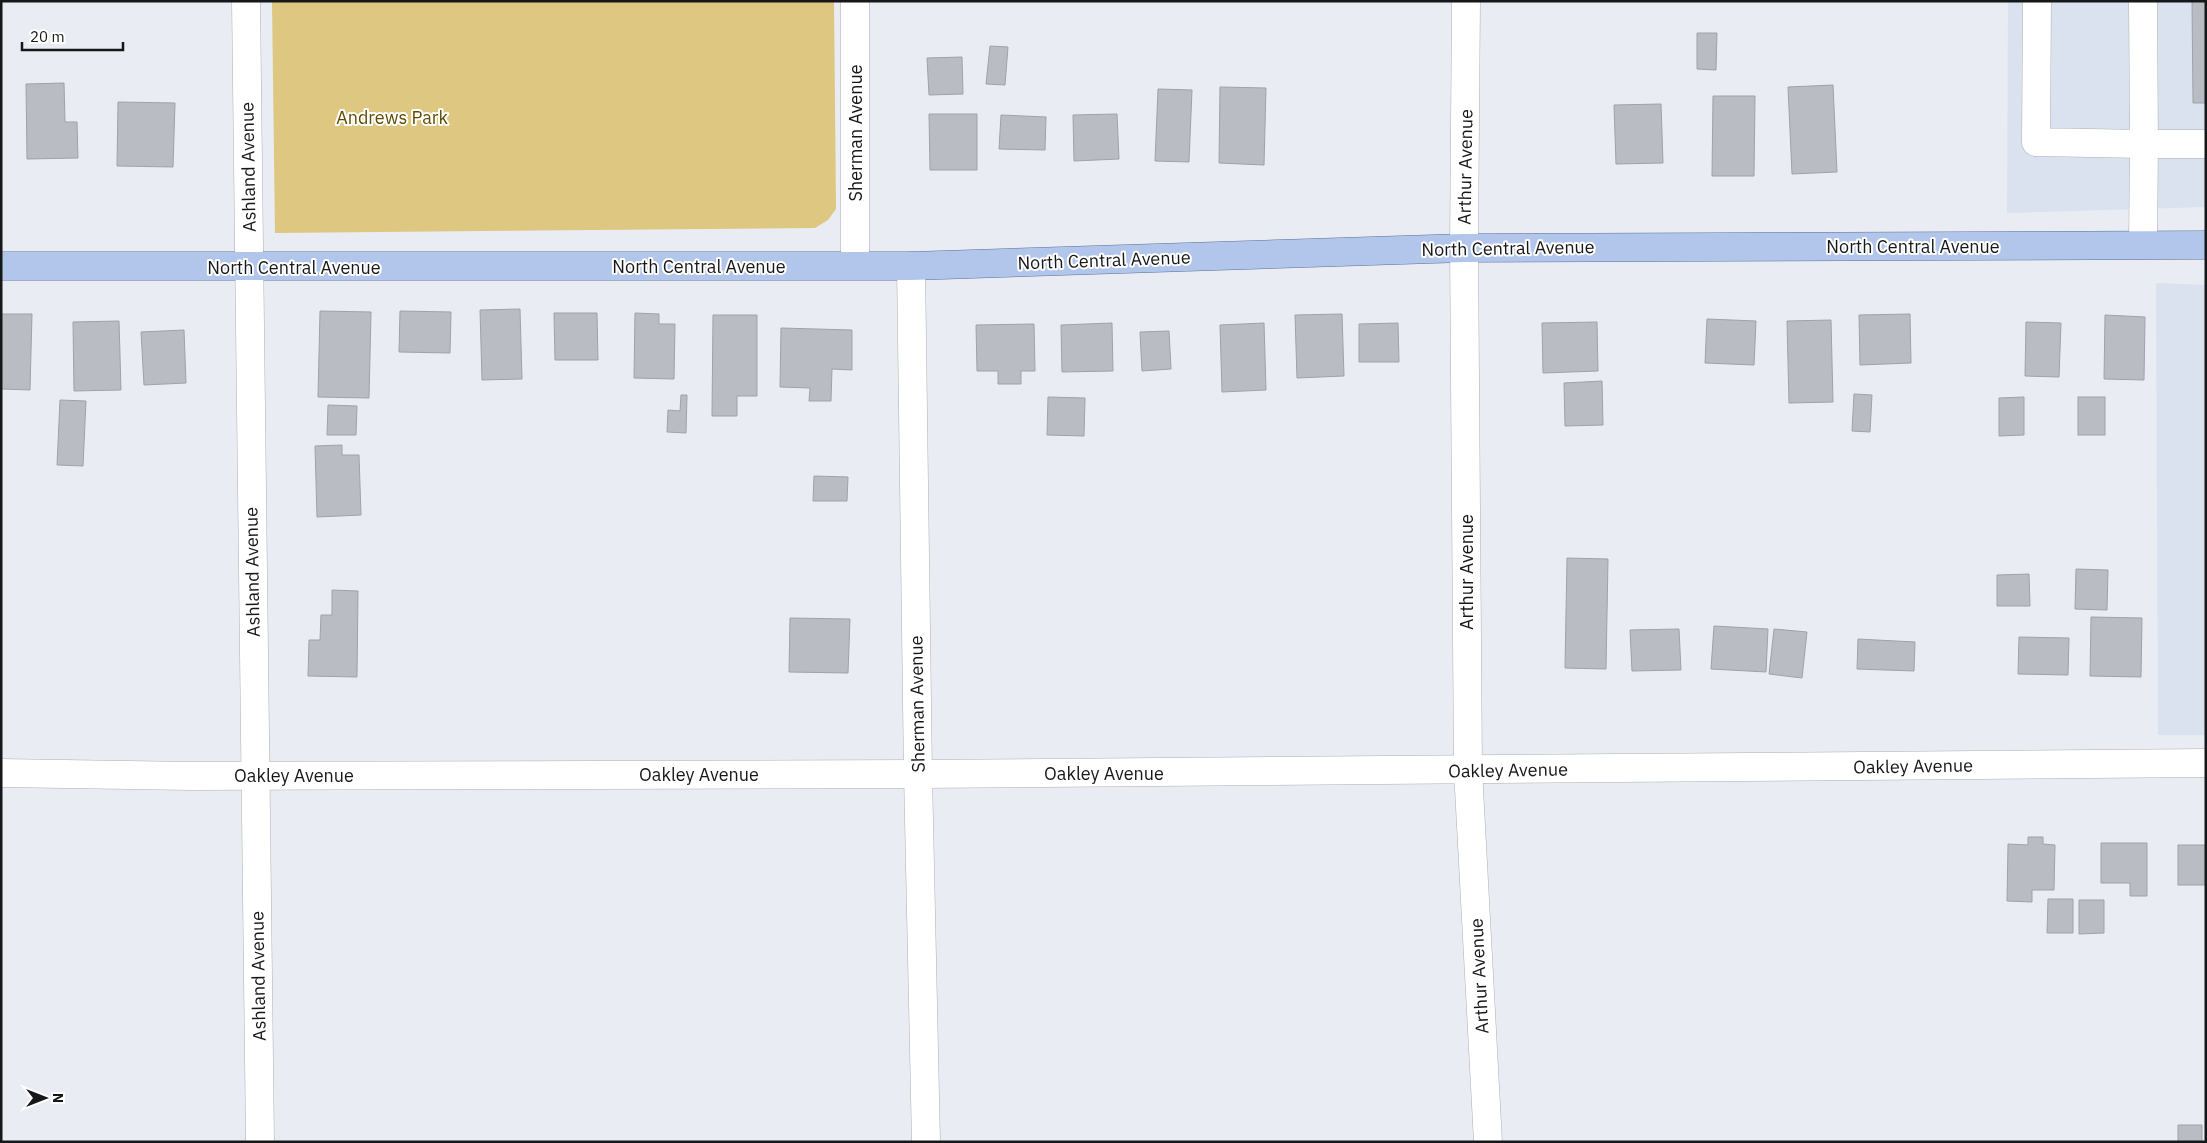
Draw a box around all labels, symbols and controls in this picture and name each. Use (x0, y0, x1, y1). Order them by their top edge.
scale bar (22, 20, 124, 52)
text: 20 m (30, 27, 65, 46)
street label: Sherman Avenue (844, 64, 867, 202)
street label: Ashland Avenue (235, 102, 261, 232)
park label: Andrews Park (336, 106, 448, 129)
street label: Arthur Avenue (1452, 109, 1478, 225)
street label: North Central Avenue (1421, 235, 1595, 261)
street label: North Central Avenue (1826, 235, 2000, 258)
street label: North Central Avenue (1017, 245, 1191, 275)
street label: North Central Avenue (612, 255, 786, 278)
street label: North Central Avenue (207, 256, 381, 279)
street label: Ashland Avenue (239, 507, 265, 637)
street label: Arthur Avenue (1455, 514, 1478, 630)
street label: Sherman Avenue (904, 635, 930, 773)
street label: Oakley Avenue (1853, 753, 1973, 779)
street label: Oakley Avenue (1448, 757, 1568, 783)
street label: Oakley Avenue (1044, 762, 1164, 785)
street label: Oakley Avenue (639, 763, 759, 786)
street label: Oakley Avenue (234, 764, 354, 787)
street label: Ashland Avenue (245, 911, 271, 1041)
street label: Arthur Avenue (1464, 917, 1494, 1034)
north arrow (20, 1073, 70, 1123)
text: N (49, 1093, 67, 1103)

